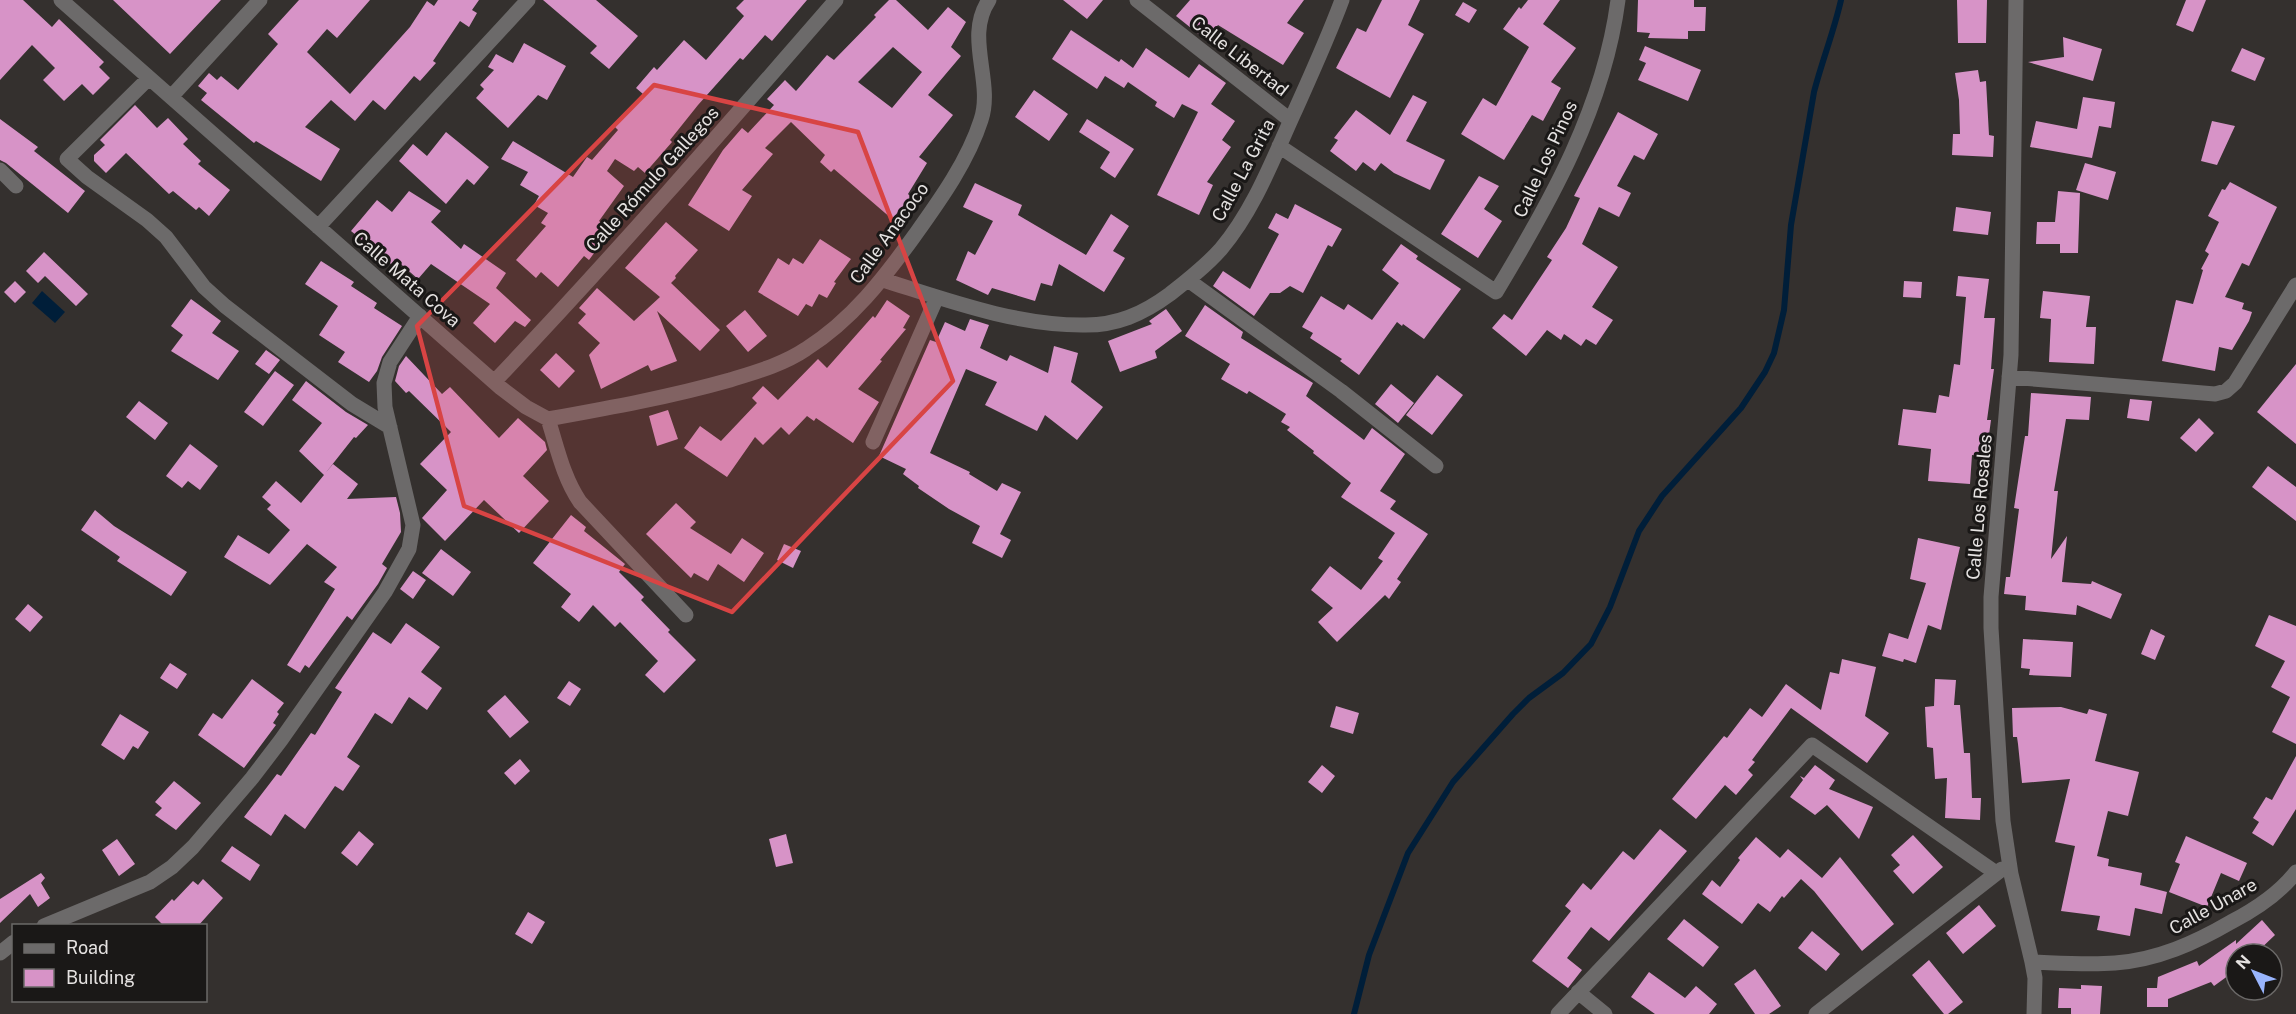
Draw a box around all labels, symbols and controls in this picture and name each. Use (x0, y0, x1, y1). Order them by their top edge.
street label: Calle Libertad (1187, 12, 1293, 100)
street label: Calle Los Pinos (1509, 97, 1581, 221)
street label: Calle Rómulo Gallegos (581, 102, 723, 256)
street label: Calle La Grita (1207, 115, 1279, 225)
street label: Calle Anacoco (845, 178, 933, 288)
street label: Calle Mata Cova (349, 227, 465, 331)
street label: Calle Los Rosales (1962, 433, 1996, 581)
street label: Calle Unare (2166, 873, 2260, 939)
legend (12, 924, 207, 1002)
text: Road (66, 937, 109, 958)
north arrow (2224, 942, 2284, 1002)
text: N (2232, 951, 2254, 973)
text: Building (66, 967, 135, 988)

